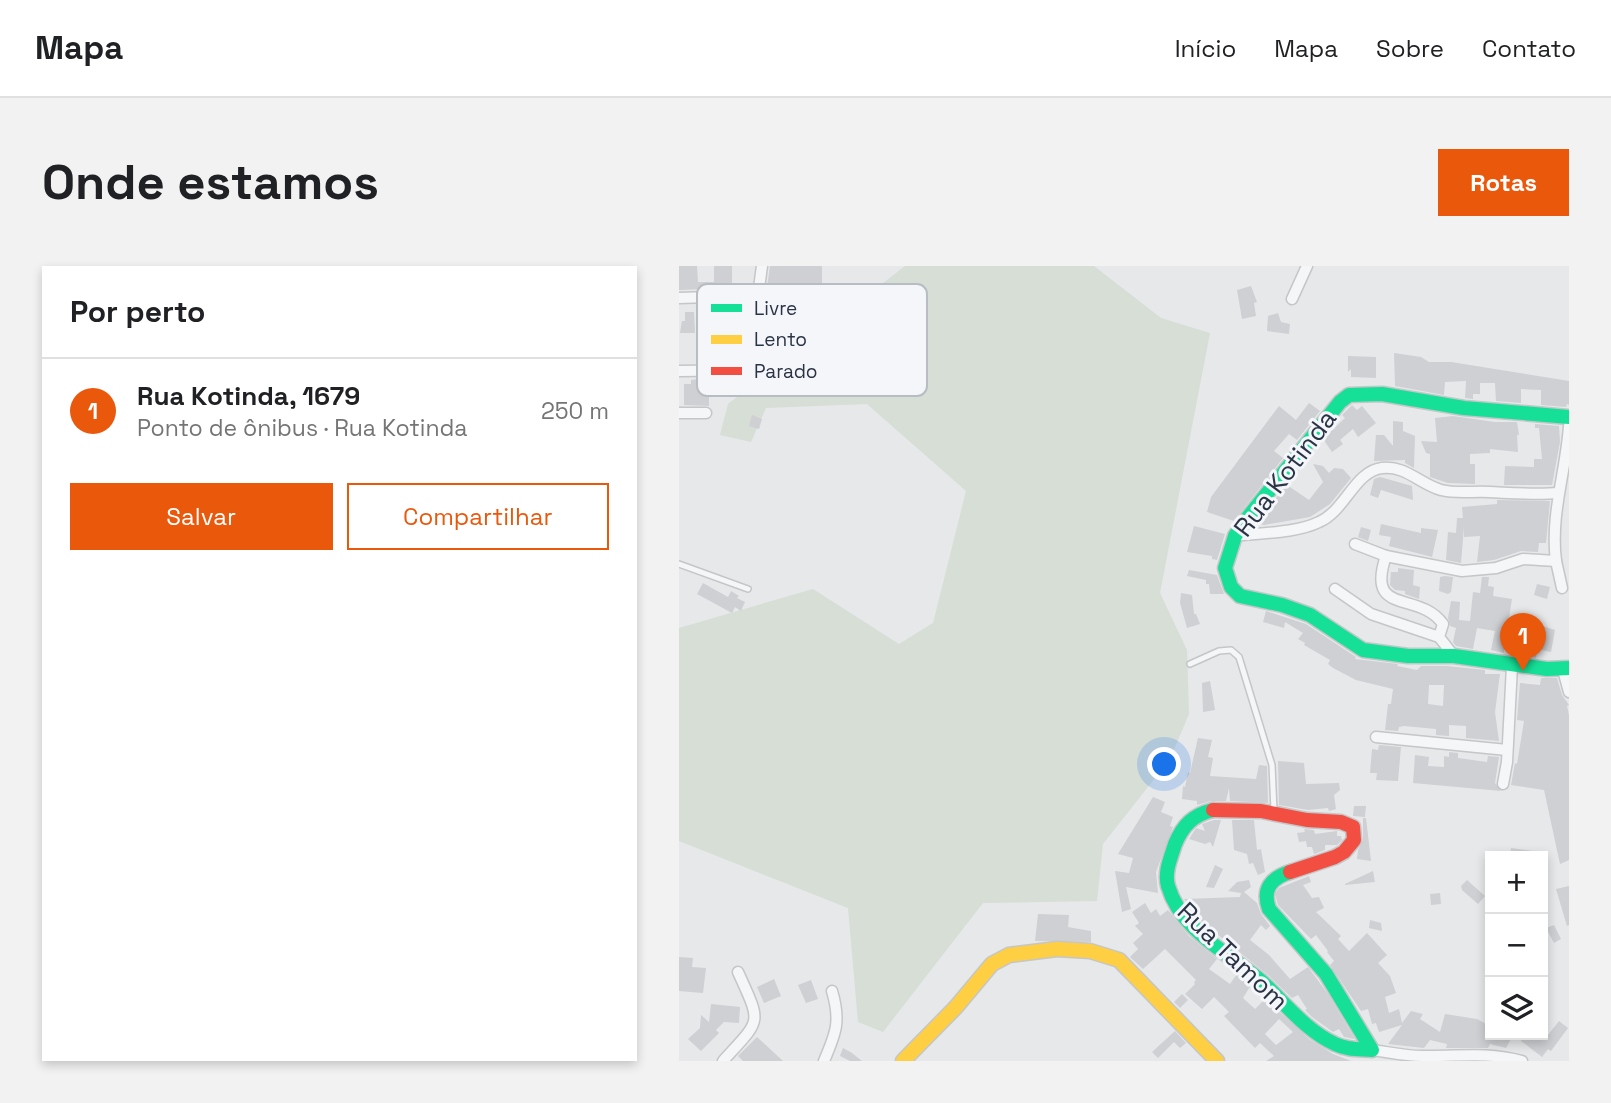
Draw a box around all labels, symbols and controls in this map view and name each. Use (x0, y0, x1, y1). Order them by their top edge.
text: Mapa (35, 27, 123, 69)
text: Início (1175, 33, 1236, 64)
text: Mapa (1274, 33, 1338, 64)
text: Sobre (1376, 33, 1444, 64)
text: Contato (1482, 33, 1576, 64)
button: Rotas (1438, 149, 1569, 216)
text: Onde estamos (42, 151, 379, 213)
legend (697, 284, 927, 396)
text: Por perto (70, 292, 205, 331)
text: Livre (754, 296, 797, 321)
text: Lento (754, 327, 807, 352)
text: Parado (754, 359, 818, 384)
text: Rua Kotinda, 1679 (137, 379, 360, 413)
text: 1 (88, 396, 98, 426)
text: 250 m (541, 396, 609, 426)
street label: Rua Kotinda (1226, 403, 1344, 543)
text: Ponto de ônibus · Rua Kotinda (137, 413, 468, 443)
button: Salvar (70, 483, 333, 550)
button: Compartilhar (347, 483, 609, 550)
pin: 1 (1500, 613, 1546, 671)
your location (1147, 747, 1181, 781)
map controls (1485, 851, 1548, 1040)
button: + (1485, 851, 1548, 914)
street label: Rua Tamom (1170, 894, 1296, 1018)
button: − (1485, 914, 1548, 977)
button: layers (1485, 977, 1548, 1040)

